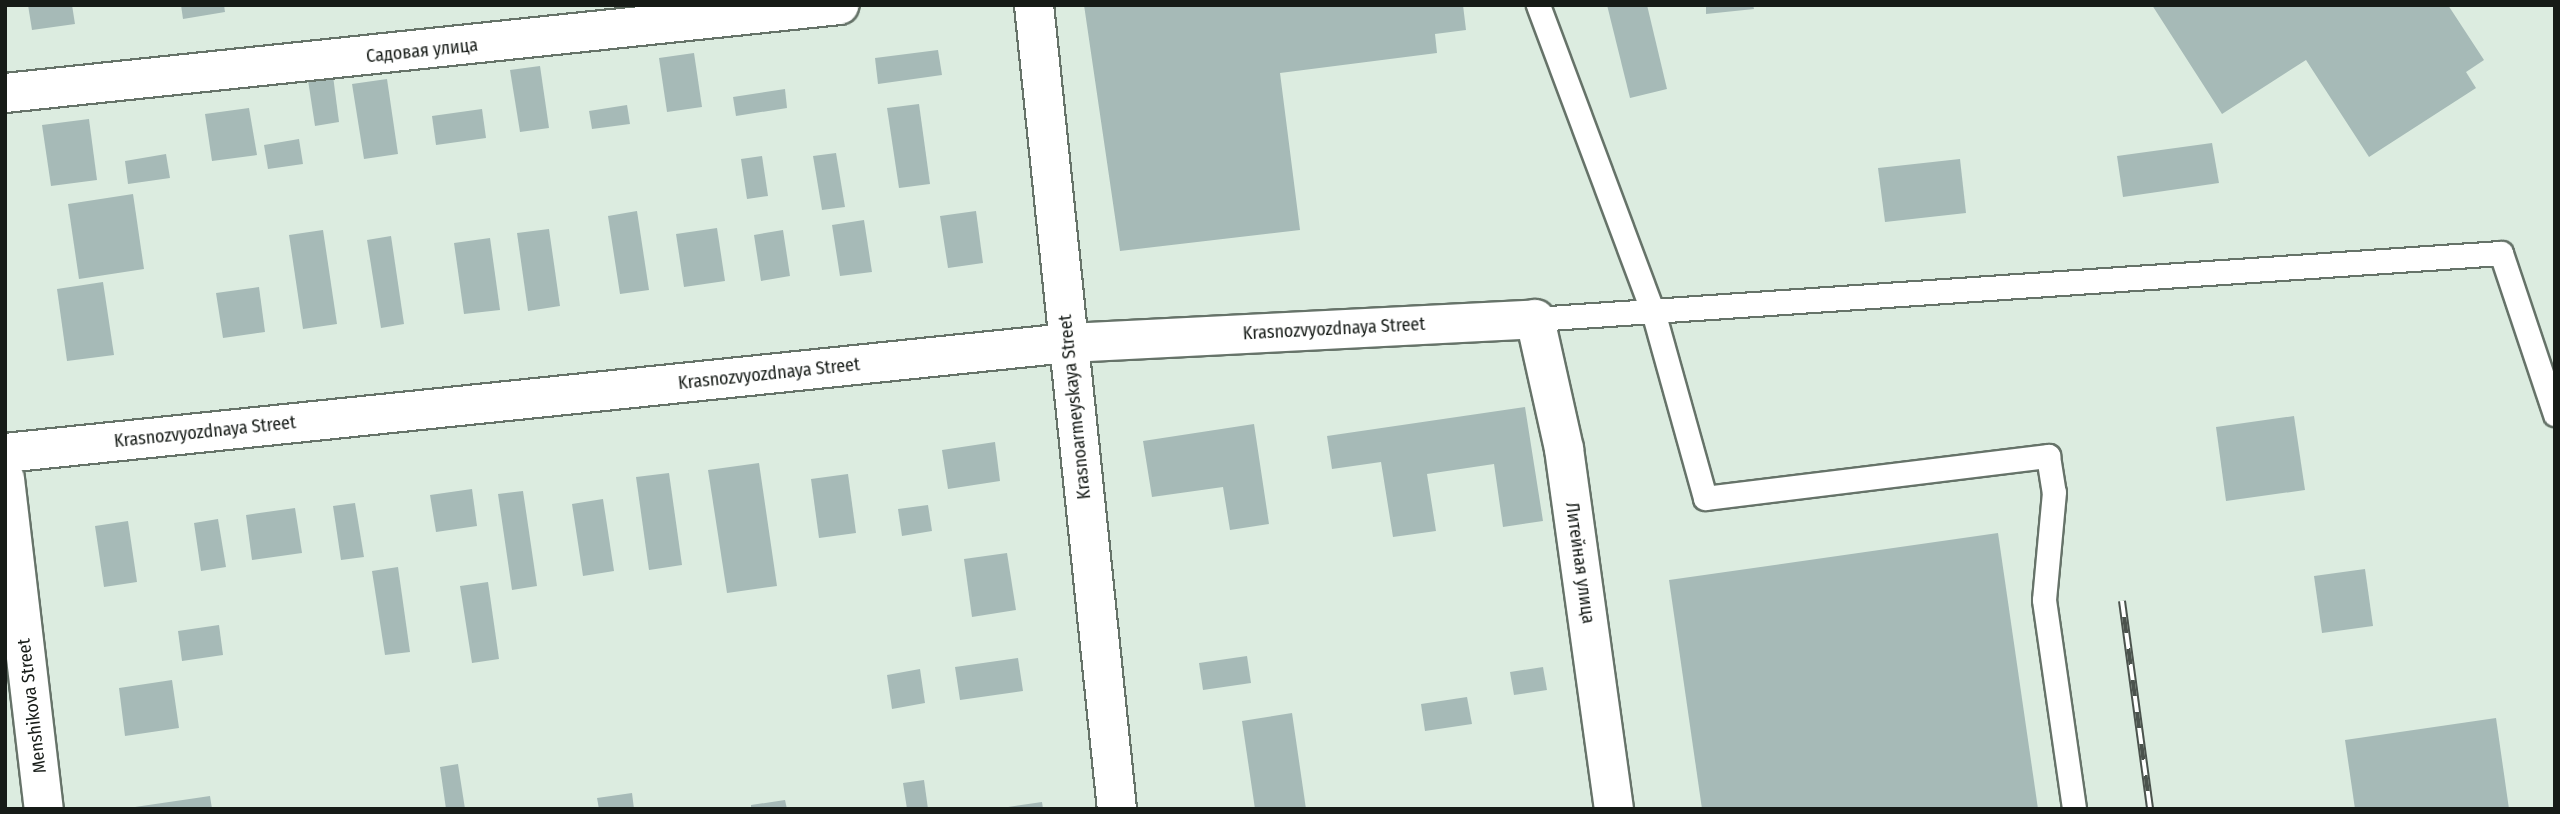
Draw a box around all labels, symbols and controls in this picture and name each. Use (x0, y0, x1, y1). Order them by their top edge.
street label: Садовая улица (365, 34, 479, 68)
street label: Krasnozvyozdnaya Street (1242, 313, 1426, 345)
street label: Krasnoarmeyskaya Street (1055, 314, 1095, 500)
street label: Krasnozvyozdnaya Street (677, 354, 861, 394)
street label: Krasnozvyozdnaya Street (113, 412, 297, 452)
street label: Литейная улица (1561, 501, 1599, 625)
street label: Menshikova Street (13, 637, 51, 775)

